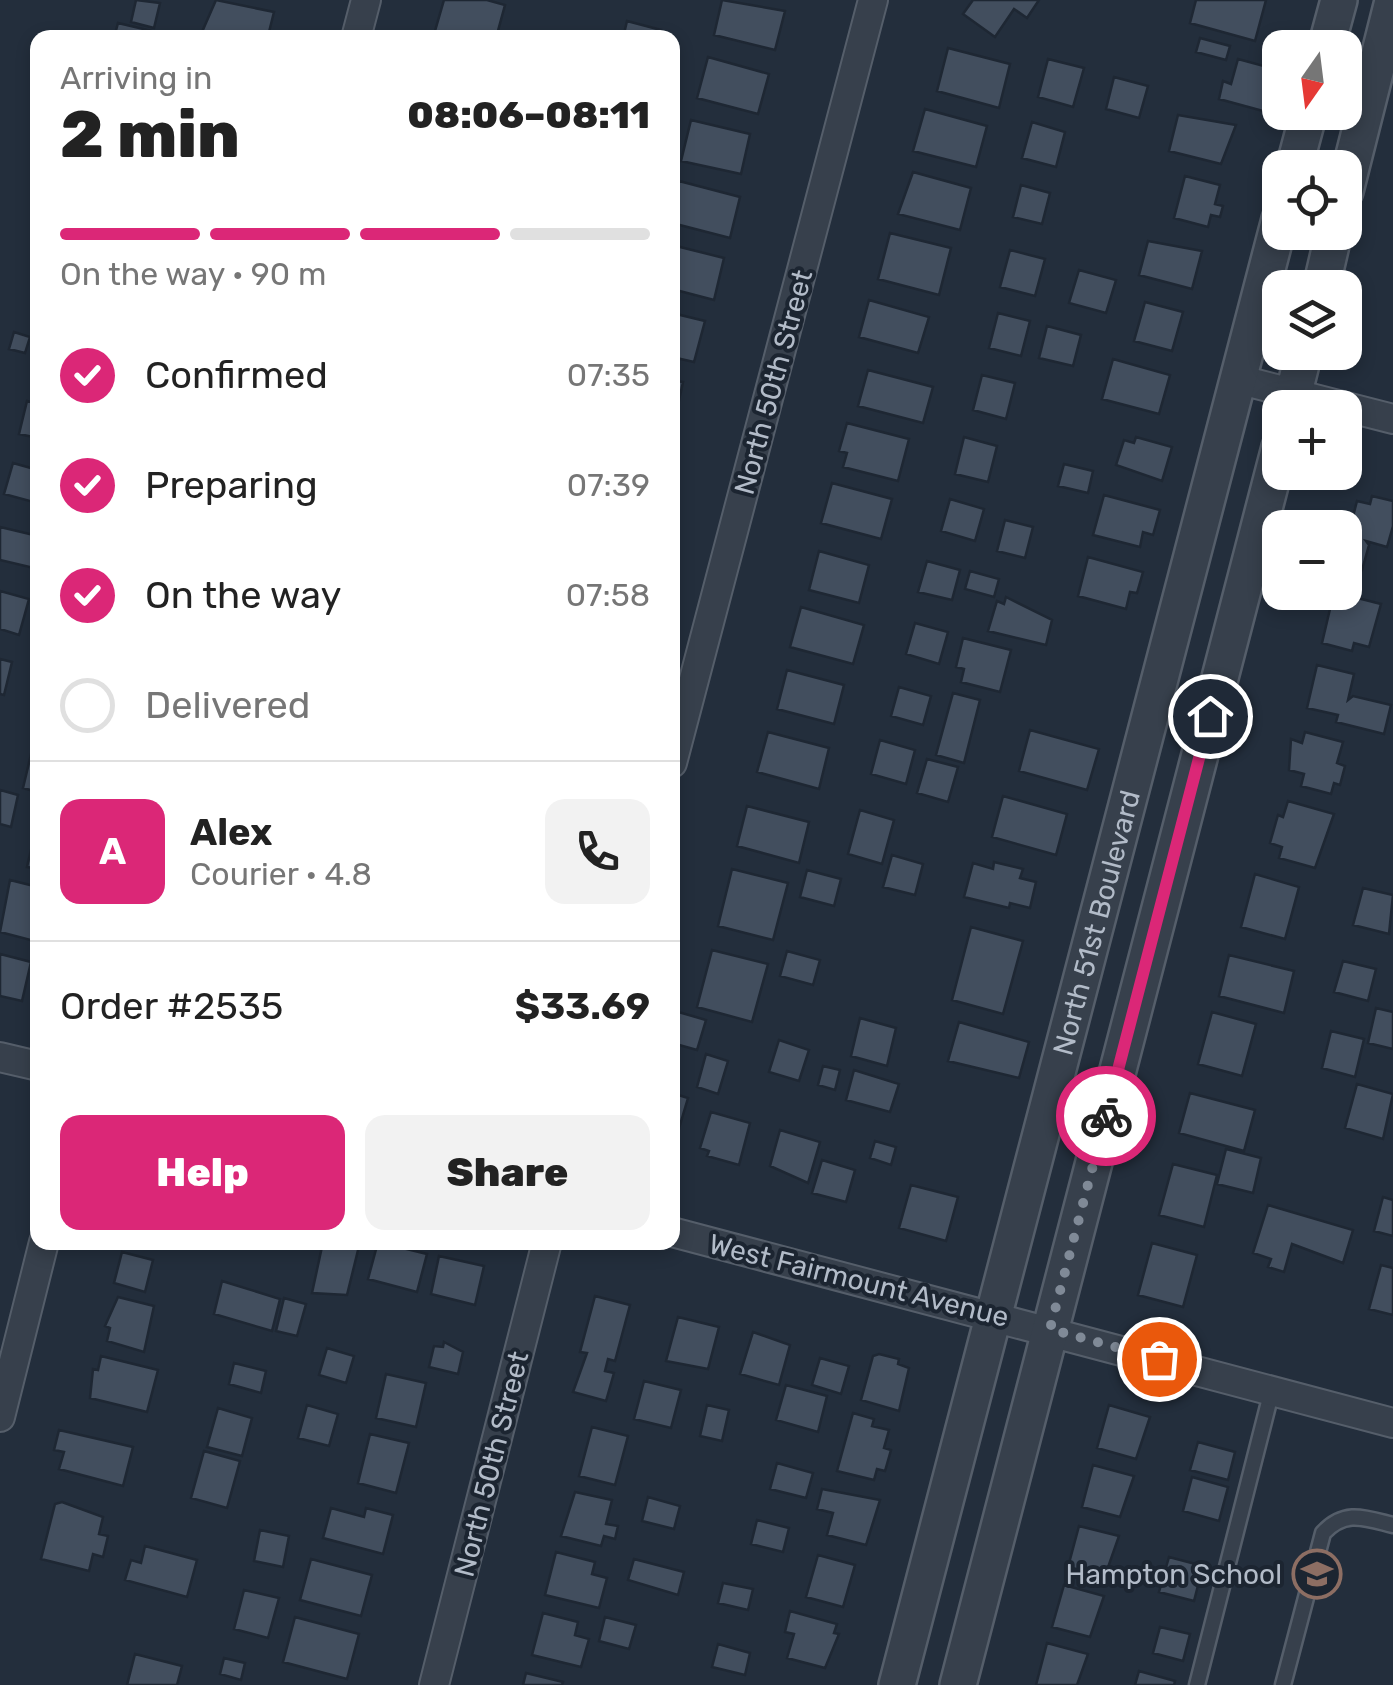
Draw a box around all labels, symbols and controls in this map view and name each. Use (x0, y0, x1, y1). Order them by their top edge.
north arrow (1262, 30, 1362, 130)
map controls (1262, 30, 1362, 610)
text: Arriving in (60, 59, 212, 97)
text: 08:06–08:11 (407, 92, 650, 138)
text: 2 min (60, 96, 240, 173)
button: locate (1262, 150, 1362, 250)
text: On the way · 90 m (60, 255, 326, 293)
street label: North 50th Street (728, 266, 819, 498)
button: layers (1262, 270, 1362, 370)
icon: check (60, 348, 115, 403)
text: Confirmed (145, 352, 328, 398)
text: 07:35 (567, 356, 650, 394)
button: + (1262, 390, 1362, 490)
icon: check (60, 458, 115, 513)
text: Preparing (145, 462, 318, 508)
text: 07:39 (567, 466, 650, 504)
button: − (1262, 510, 1362, 610)
icon: check (60, 568, 115, 623)
text: On the way (145, 572, 341, 618)
text: 07:58 (566, 576, 650, 614)
pin (1168, 674, 1253, 759)
text: Delivered (145, 682, 310, 728)
icon: home (1183, 689, 1238, 744)
street label: North 51st Boulevard (1046, 787, 1147, 1059)
button: phone (545, 799, 650, 904)
text: Alex (190, 809, 272, 855)
text: A (99, 828, 126, 874)
text: Courier · 4.8 (190, 855, 372, 893)
text: Order #2535 (60, 983, 283, 1029)
text: $33.69 (515, 983, 650, 1029)
courier (1056, 1066, 1156, 1166)
icon: bike (1079, 1089, 1134, 1144)
button: Help (60, 1115, 345, 1230)
button: Share (365, 1115, 650, 1230)
street label: West Fairmount Avenue (706, 1227, 1012, 1334)
pin (1117, 1317, 1202, 1402)
icon: bag (1132, 1332, 1187, 1387)
street label: North 50th Street (448, 1348, 535, 1580)
school or university icon: Hampton School (1291, 1548, 1343, 1600)
place label: Hampton School (1065, 1558, 1282, 1591)

